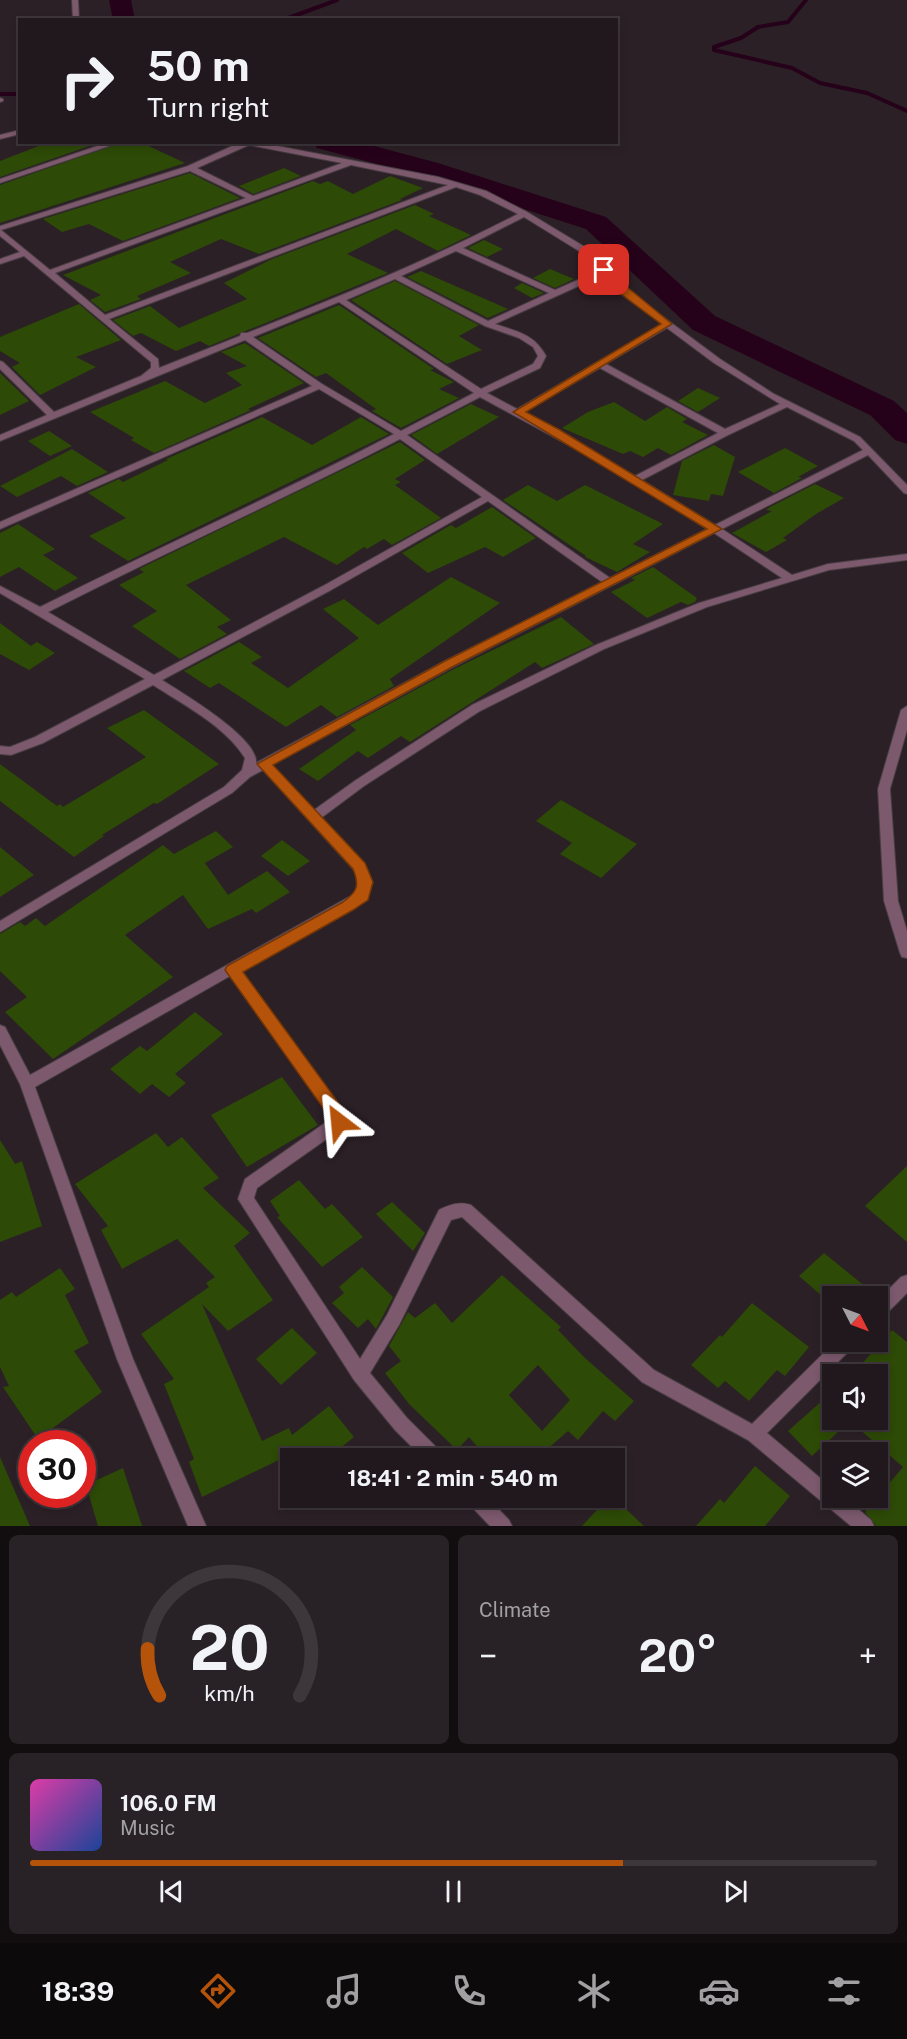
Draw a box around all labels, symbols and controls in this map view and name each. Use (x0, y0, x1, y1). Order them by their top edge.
text: 50 m (147, 41, 250, 90)
icon: right (48, 42, 126, 120)
text: Turn right (147, 91, 270, 123)
pin (578, 244, 629, 295)
icon: arrive (587, 253, 620, 286)
position arrow (307, 1090, 371, 1154)
north arrow (822, 1286, 888, 1352)
map controls (822, 1286, 888, 1508)
button: sound (822, 1364, 888, 1430)
speed limit sign: 30 (18, 1430, 96, 1508)
button: layers (822, 1442, 888, 1508)
text: 18:41 · 2 min · 540 m (347, 1465, 558, 1491)
text: Climate (479, 1598, 551, 1622)
text: 20 (189, 1611, 269, 1684)
text: 20° (639, 1629, 717, 1682)
text: − (479, 1637, 497, 1675)
text: + (859, 1637, 877, 1675)
text: km/h (204, 1682, 254, 1707)
text: 106.0 FM (120, 1790, 217, 1816)
text: Music (120, 1816, 175, 1840)
icon: previous (155, 1875, 188, 1908)
icon: pause (437, 1875, 470, 1908)
icon: next (719, 1875, 752, 1908)
icon: directions (197, 1970, 239, 2012)
icon: music (323, 1970, 365, 2012)
icon: phone (448, 1970, 490, 2012)
icon: climate (573, 1970, 615, 2012)
icon: car (698, 1970, 740, 2012)
icon: filters (823, 1970, 865, 2012)
text: 18:39 (42, 1975, 114, 2007)

